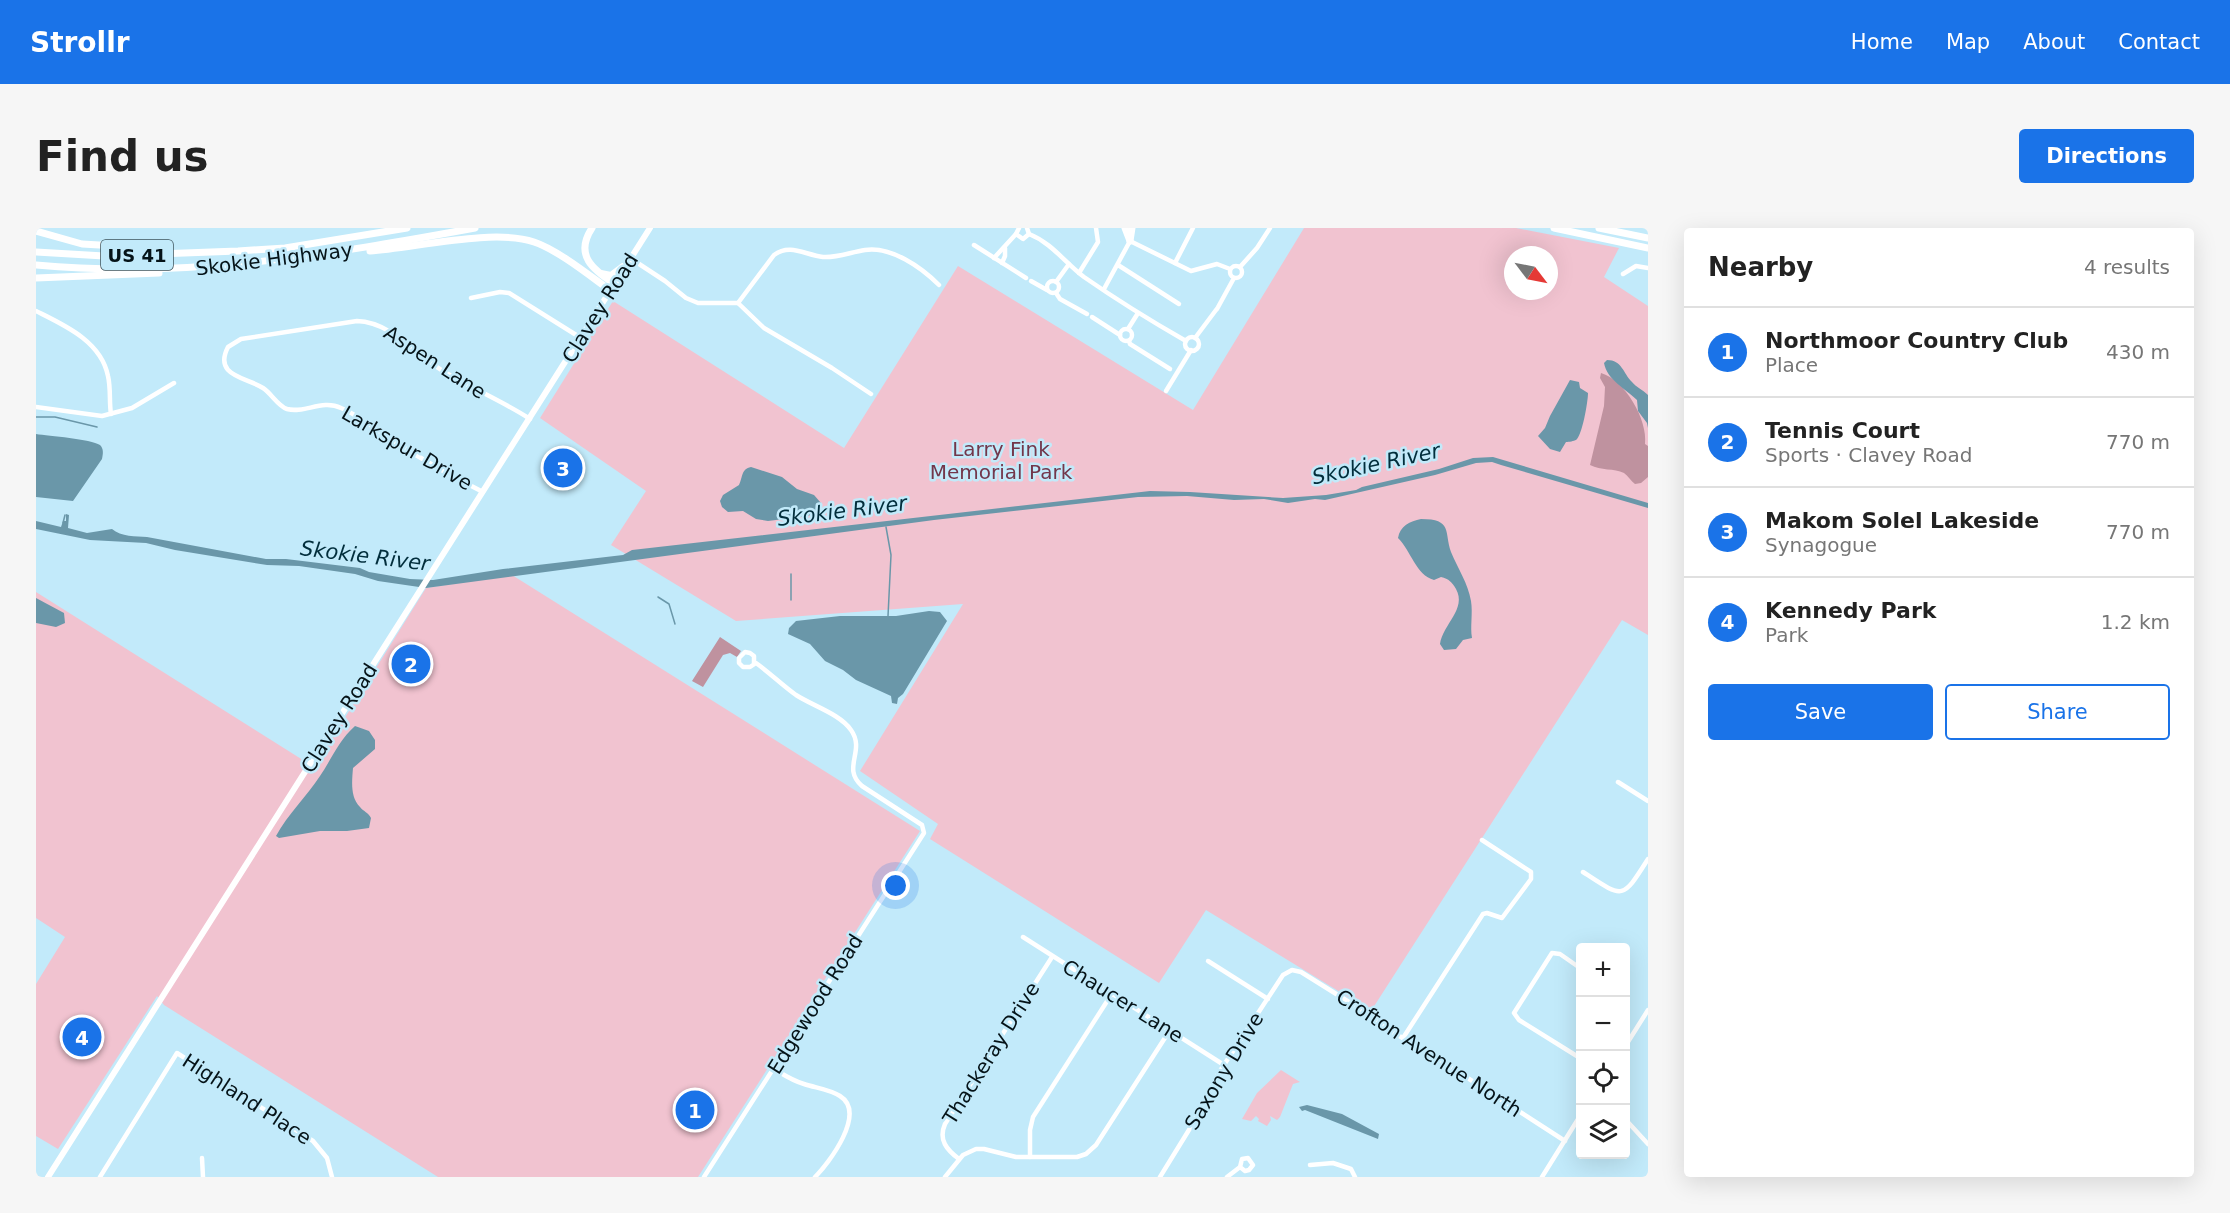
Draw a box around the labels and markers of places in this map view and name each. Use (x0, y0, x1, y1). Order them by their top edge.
pin: 3 (544, 446, 582, 490)
pin: 2 (392, 642, 430, 686)
pin: 4 (62, 1014, 102, 1060)
pin: 1 (676, 1088, 714, 1132)

